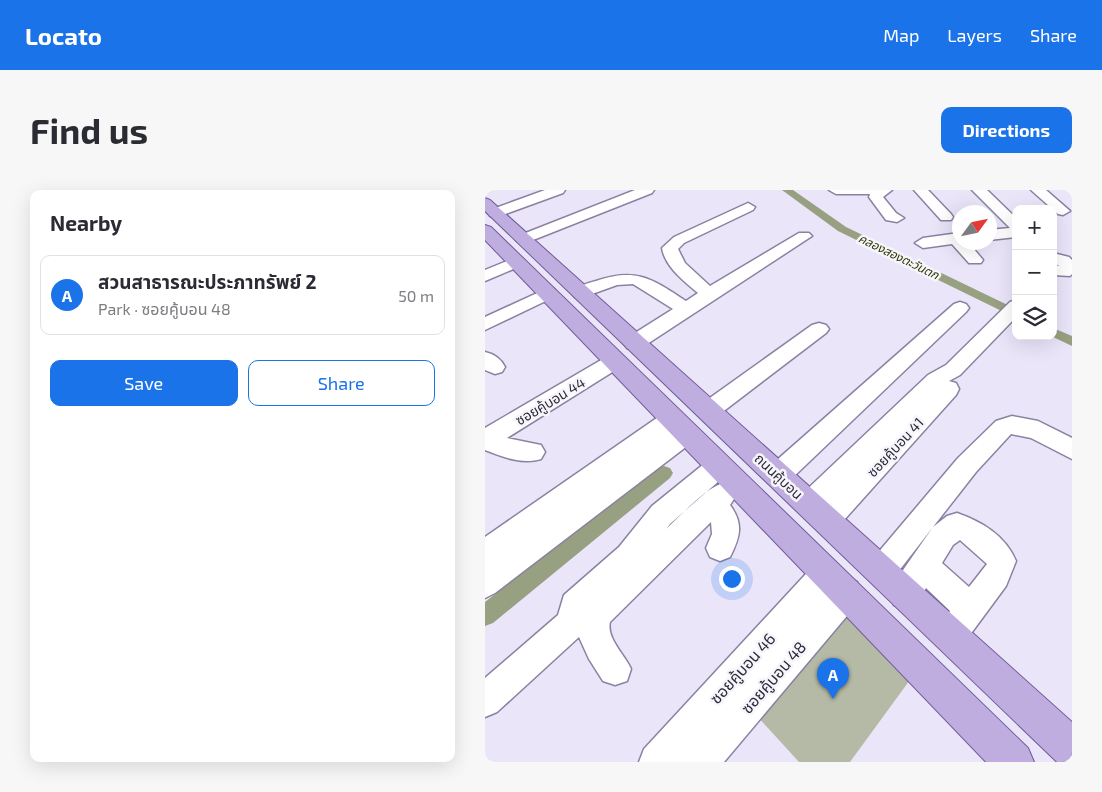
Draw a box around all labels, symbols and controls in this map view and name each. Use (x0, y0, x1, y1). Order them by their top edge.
text: Locato (25, 21, 102, 50)
text: Map (883, 24, 919, 46)
text: Layers (947, 24, 1002, 46)
text: Share (1030, 24, 1077, 46)
button: Directions (941, 107, 1072, 153)
text: Find us (30, 109, 148, 151)
north arrow (952, 205, 997, 250)
map controls (1012, 205, 1057, 340)
button: + (1012, 205, 1057, 250)
text: Nearby (50, 210, 122, 235)
water label: คลองสองตะวันตก (857, 231, 942, 282)
button: − (1012, 250, 1057, 295)
text: สวนสาธารณะประภาทรัพย์ 2 (98, 270, 316, 293)
text: A (62, 286, 72, 305)
text: 50 m (398, 286, 434, 305)
button: layers (1012, 295, 1057, 340)
text: Park · ซอยคู้บอน 48 (98, 299, 231, 318)
button: Save (50, 360, 238, 406)
button: Share (248, 360, 435, 406)
street label: ซอยคู้บอน 44 (512, 374, 588, 429)
street label: ซอยคู้บอน 41 (863, 414, 928, 481)
street label: ถนนคู้บอน (751, 450, 806, 503)
your location (719, 566, 745, 592)
street label: ซอยคู้บอน 46 (705, 629, 779, 708)
street label: ซอยคู้บอน 48 (737, 637, 810, 718)
pin: A (817, 658, 849, 699)

